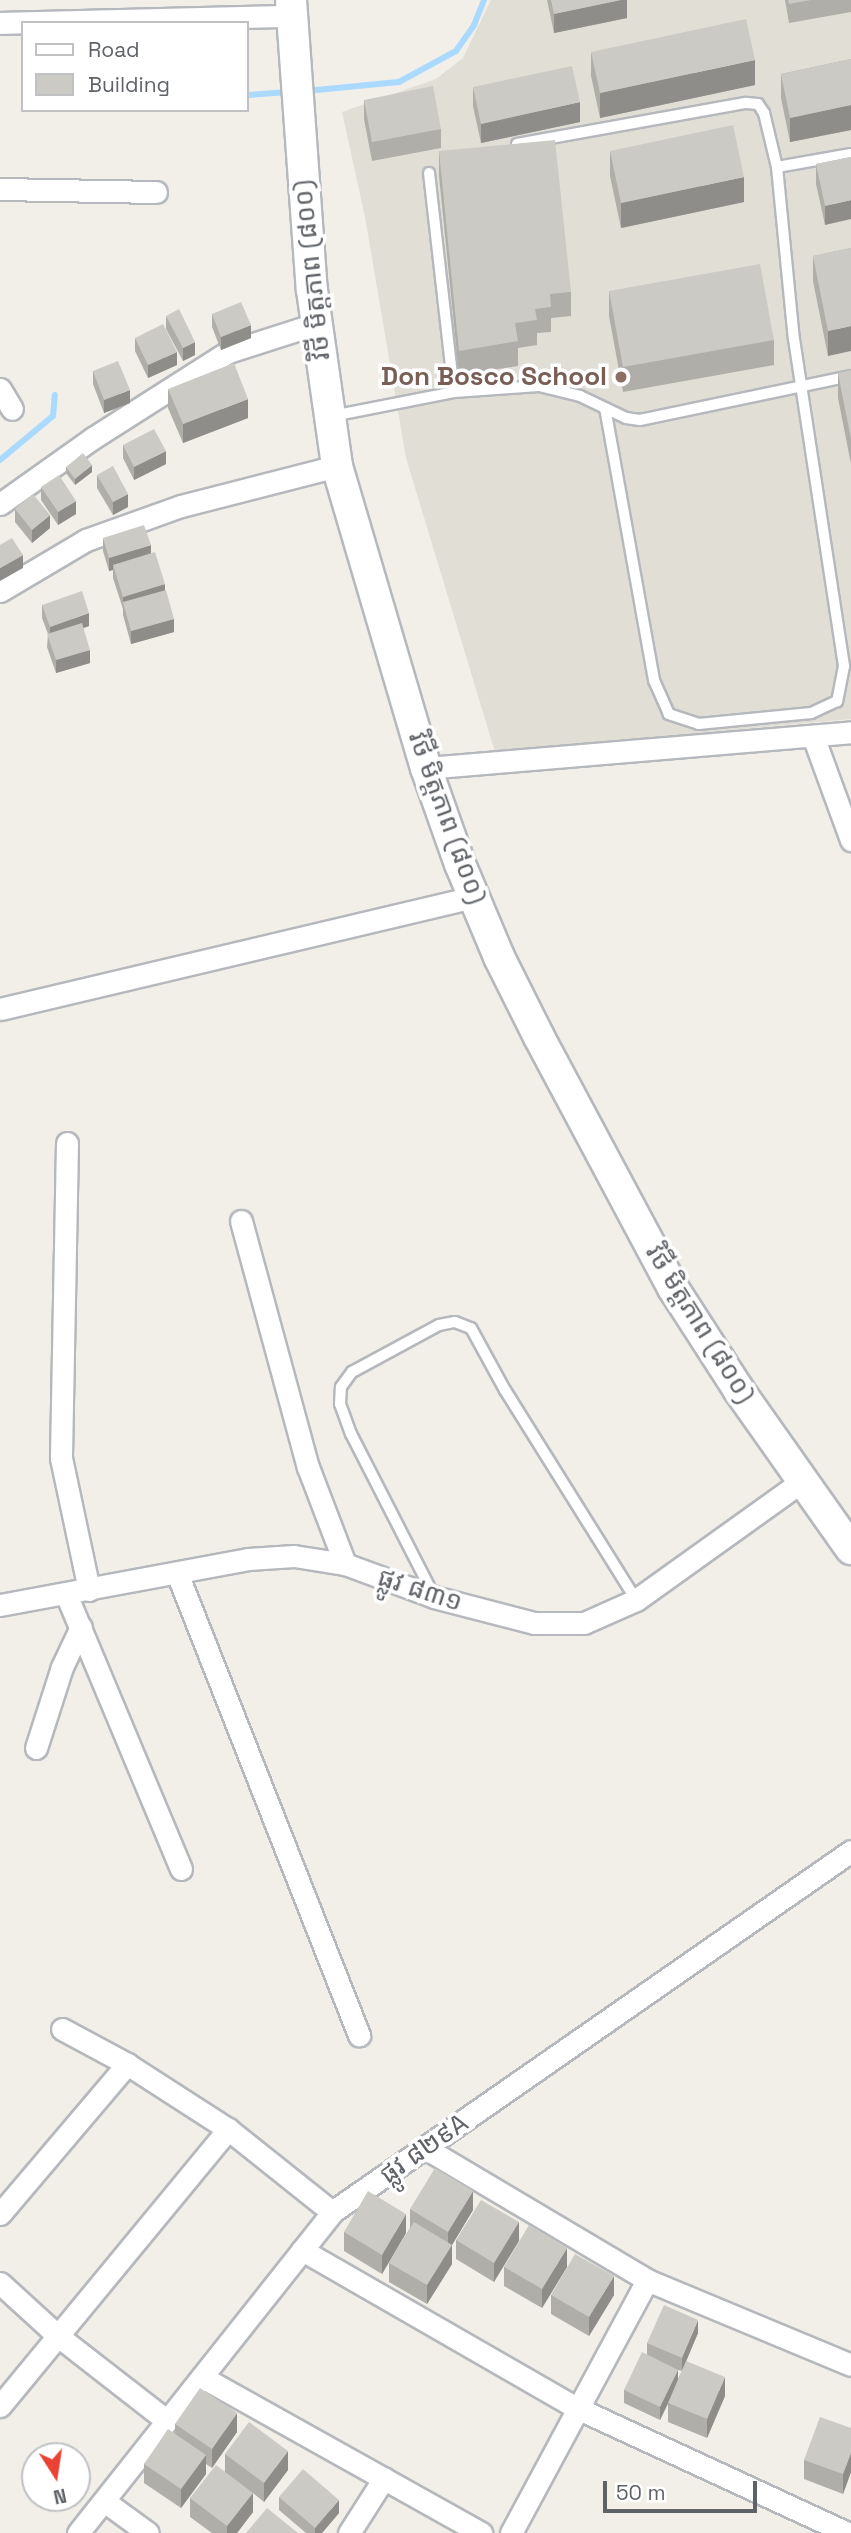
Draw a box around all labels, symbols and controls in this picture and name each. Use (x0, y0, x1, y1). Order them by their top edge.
legend (21, 21, 248, 112)
text: Road (88, 36, 140, 63)
text: Building (88, 71, 170, 98)
street label: វិថី មិត្តភាព (៨០០) (287, 178, 337, 362)
place label: Don Bosco School (381, 361, 607, 393)
marker: Don Bosco School (613, 369, 629, 385)
street label: វិថី មិត្តភាព (៨០០) (401, 728, 493, 908)
street label: វិថី មិត្តភាព (៨០០) (639, 1239, 761, 1409)
street label: ផ្លូវ ៨៣១ (374, 1562, 466, 1618)
street label: ផ្លូវ ៨២៩A (374, 2107, 474, 2191)
north arrow (21, 2442, 91, 2512)
scale bar (606, 2466, 760, 2510)
text: 50 m (616, 2479, 666, 2506)
text: N (51, 2483, 69, 2510)

